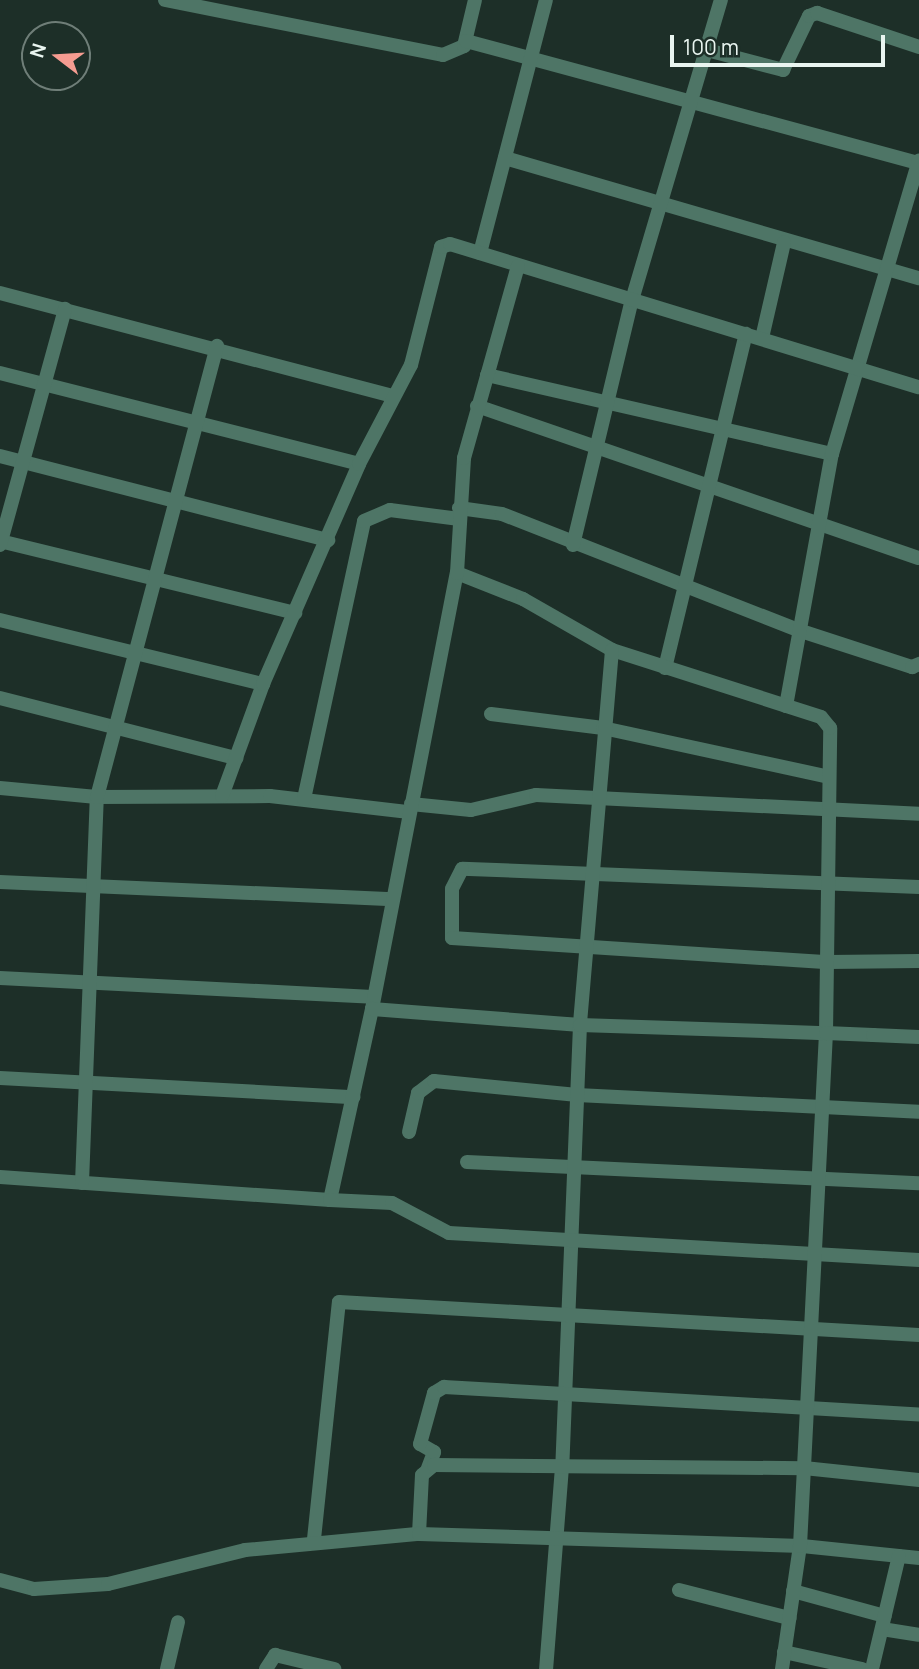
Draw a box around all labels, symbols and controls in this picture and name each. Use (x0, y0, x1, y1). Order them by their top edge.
north arrow (21, 21, 91, 91)
scale bar (674, 21, 889, 65)
text: 100 m (683, 33, 739, 61)
text: N (23, 40, 52, 61)

